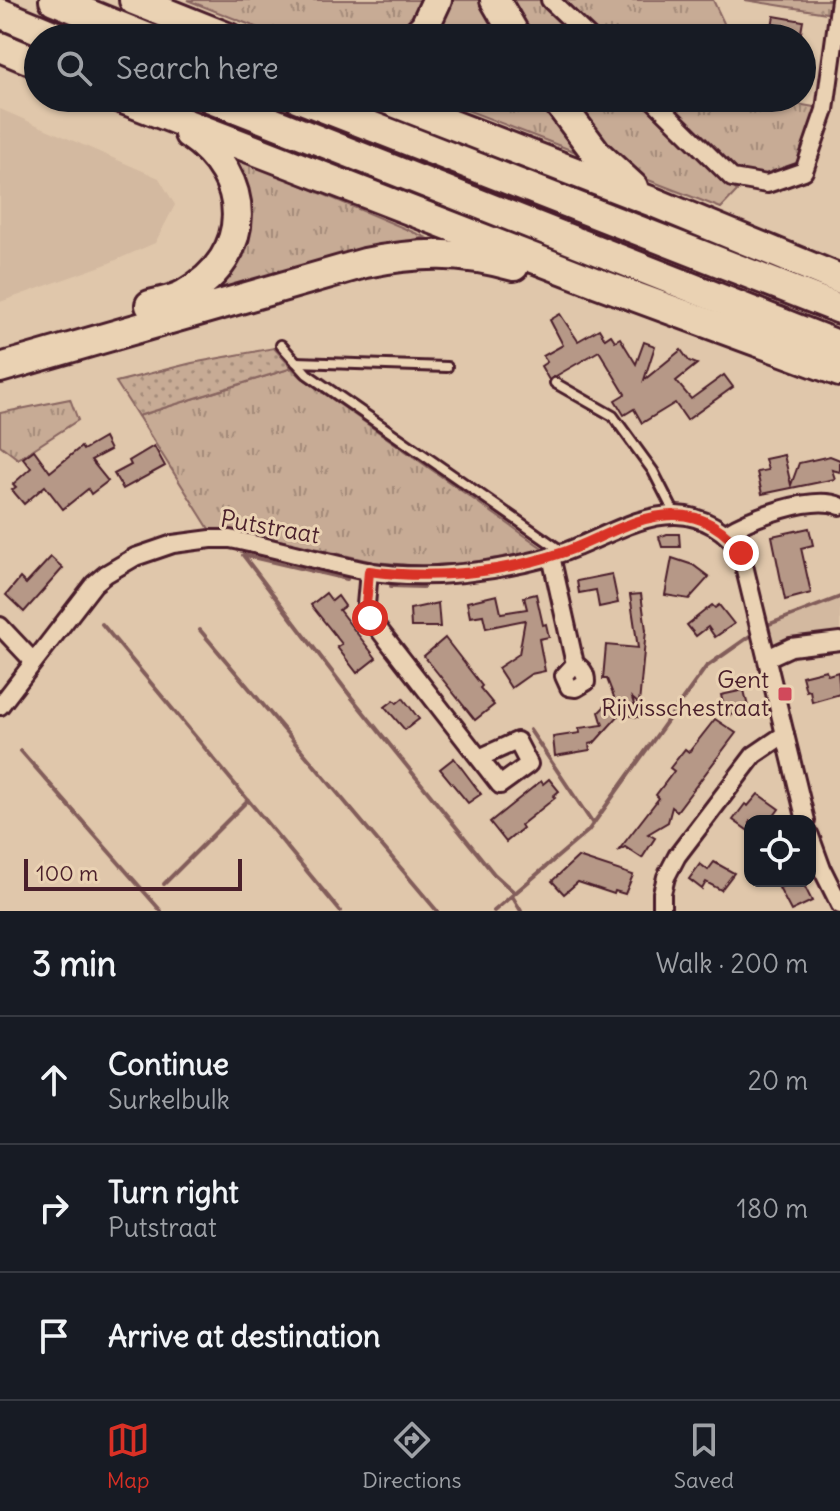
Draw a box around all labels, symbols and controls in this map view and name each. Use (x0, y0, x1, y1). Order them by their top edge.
search box (24, 24, 816, 112)
icon: search (52, 46, 96, 90)
text: Search here (116, 49, 279, 87)
street label: Putstraat (218, 503, 322, 550)
route end (723, 535, 759, 571)
route start (352, 600, 388, 636)
place label: Gent Rijvisschestraat (601, 664, 769, 722)
marker: Gent Rijvisschestraat (776, 685, 794, 703)
map controls (744, 815, 816, 887)
button: locate (744, 815, 816, 887)
scale bar (24, 855, 242, 891)
text: 100 m (36, 859, 98, 887)
text: 3 min (32, 942, 117, 985)
text: Walk · 200 m (656, 947, 808, 980)
text: Continue (108, 1045, 229, 1083)
icon: ahead (32, 1058, 76, 1102)
text: 20 m (748, 1064, 808, 1097)
text: Surkelbulk (108, 1083, 230, 1116)
text: Turn right (108, 1173, 239, 1211)
icon: right (32, 1186, 76, 1230)
text: 180 m (737, 1192, 808, 1225)
text: Putstraat (108, 1211, 217, 1244)
icon: arrive (32, 1314, 76, 1358)
text: Arrive at destination (108, 1317, 380, 1355)
tab: Map (106, 1418, 150, 1494)
tab: Directions (362, 1418, 462, 1494)
tab: Saved (674, 1418, 734, 1494)

